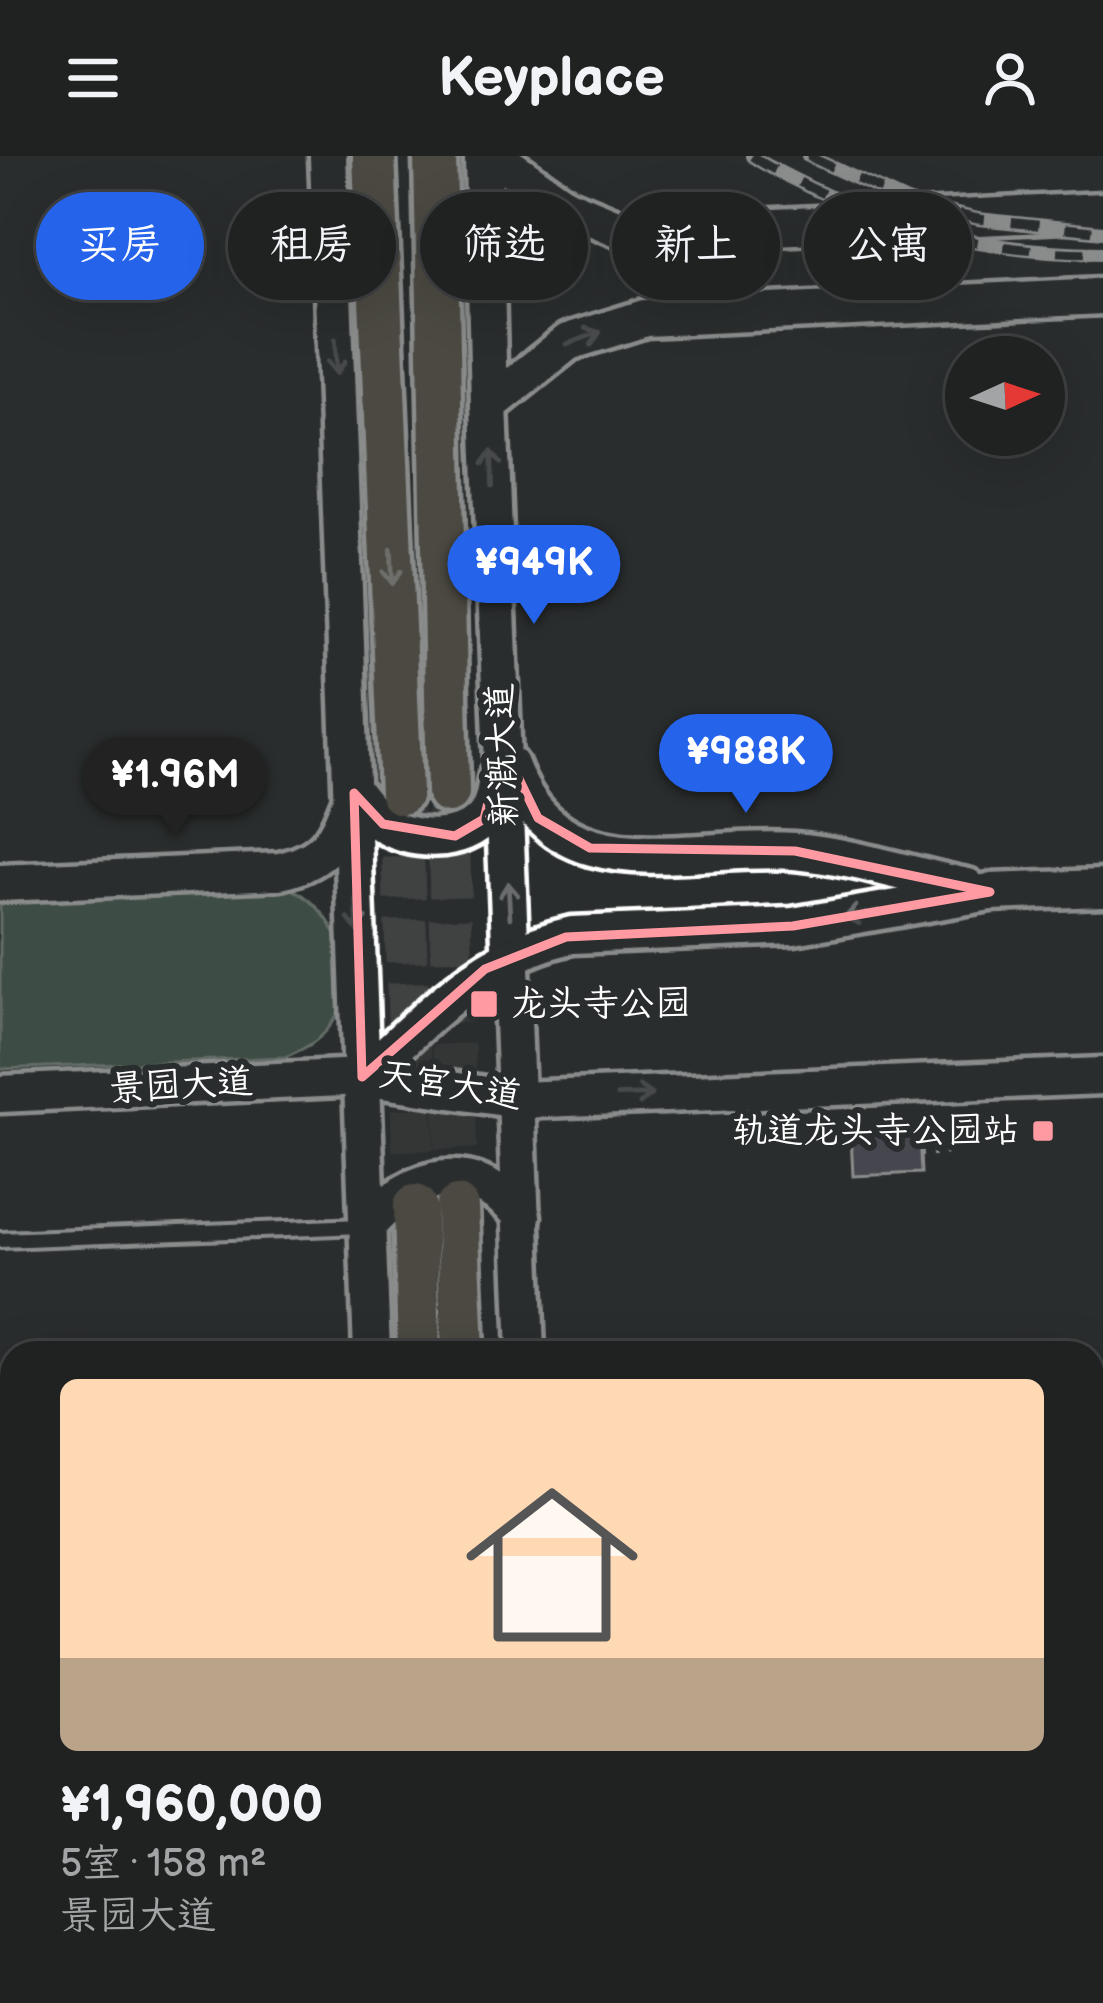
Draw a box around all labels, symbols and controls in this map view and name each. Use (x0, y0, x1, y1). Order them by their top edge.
icon: menu (60, 45, 126, 111)
icon: person (977, 45, 1043, 111)
text: Keyplace (438, 46, 665, 111)
chip: 买房 (36, 192, 204, 300)
chip: 租房 (228, 192, 396, 300)
chip: 筛选 (420, 192, 588, 300)
chip: 新上 (612, 192, 780, 300)
chip: 公寓 (804, 192, 972, 300)
one-way arrow (565, 326, 602, 347)
north arrow (945, 336, 1065, 456)
map controls (945, 336, 1065, 456)
one-way arrow (325, 337, 348, 376)
one-way arrow (480, 449, 503, 488)
pin: ¥949K (450, 525, 618, 627)
text: ¥949K (474, 540, 594, 587)
one-way arrow (380, 547, 403, 586)
street label: 新溉大道 (479, 682, 527, 828)
pin: ¥988K (662, 714, 830, 816)
text: ¥988K (686, 729, 806, 776)
pin: ¥1.96M (77, 737, 273, 839)
text: ¥1.96M (110, 752, 240, 799)
one-way arrow (497, 881, 520, 920)
one-way arrow (346, 894, 369, 933)
one-way arrow (843, 904, 882, 927)
place label: 龙头寺公园 (511, 983, 691, 1026)
marker: 龙头寺公园 (468, 988, 500, 1020)
street label: 天宫大道 (376, 1054, 524, 1118)
street label: 景园大道 (108, 1061, 254, 1111)
one-way arrow (615, 1084, 654, 1107)
place label: 轨道龙头寺公园站 (731, 1110, 1019, 1153)
marker: 轨道龙头寺公园站 (1030, 1118, 1056, 1144)
icon: home (444, 1457, 660, 1673)
text: ¥1,960,000 (60, 1775, 323, 1836)
text: 5室 · 158 m² (60, 1841, 267, 1888)
text: 景园大道 (60, 1893, 216, 1940)

